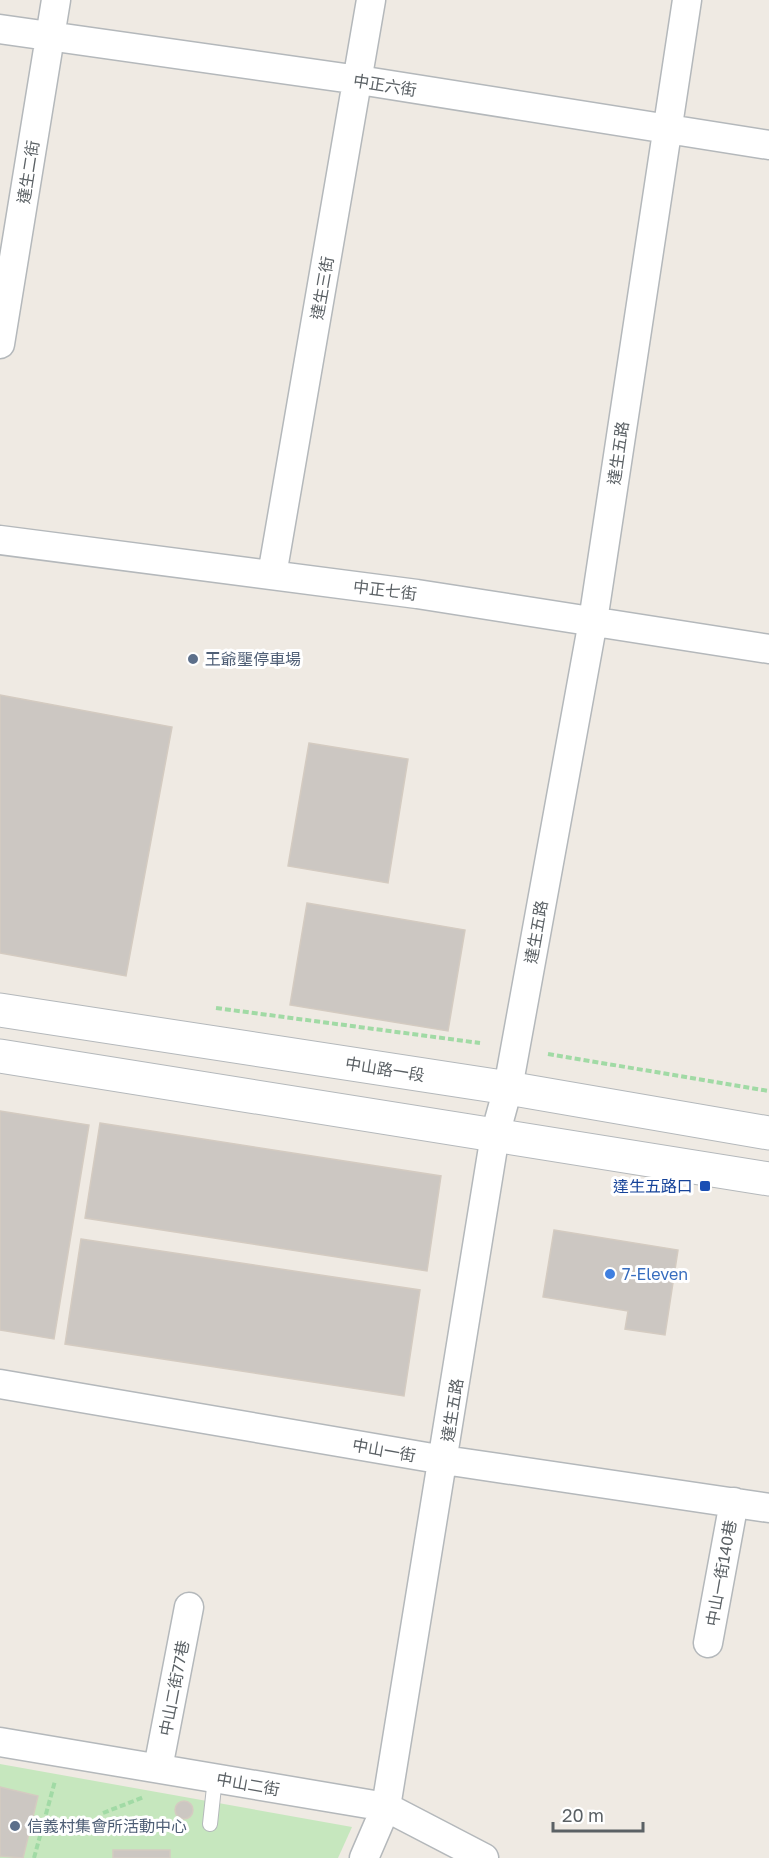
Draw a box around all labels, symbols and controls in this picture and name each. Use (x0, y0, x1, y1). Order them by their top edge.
street label: 中正六街 (352, 70, 418, 100)
street label: 達生二街 (13, 139, 43, 205)
street label: 達生三街 (307, 255, 337, 321)
street label: 達生五路 (604, 420, 632, 486)
street label: 中正七街 (352, 576, 418, 604)
place label: 王爺壟停車場 (205, 649, 301, 669)
marker: 王爺壟停車場 (186, 652, 200, 666)
street label: 達生五路 (521, 899, 551, 965)
street label: 中山路一段 (344, 1053, 426, 1085)
place label: 達生五路口 (613, 1176, 693, 1196)
marker: 達生五路口 (698, 1179, 712, 1193)
place label: 7-Eleven (622, 1264, 688, 1284)
marker: 7-Eleven (603, 1267, 617, 1281)
street label: 達生五路 (437, 1377, 467, 1443)
street label: 中山一街 (351, 1435, 417, 1465)
street label: 中山一街140巷 (702, 1518, 740, 1628)
street label: 中山二街77巷 (155, 1638, 193, 1738)
street label: 中山二街 (215, 1769, 281, 1799)
scale bar (553, 1795, 643, 1833)
text: 20 m (562, 1804, 604, 1826)
place label: 信義村集會所活動中心 (27, 1816, 187, 1836)
marker: 信義村集會所活動中心 (8, 1819, 22, 1833)

